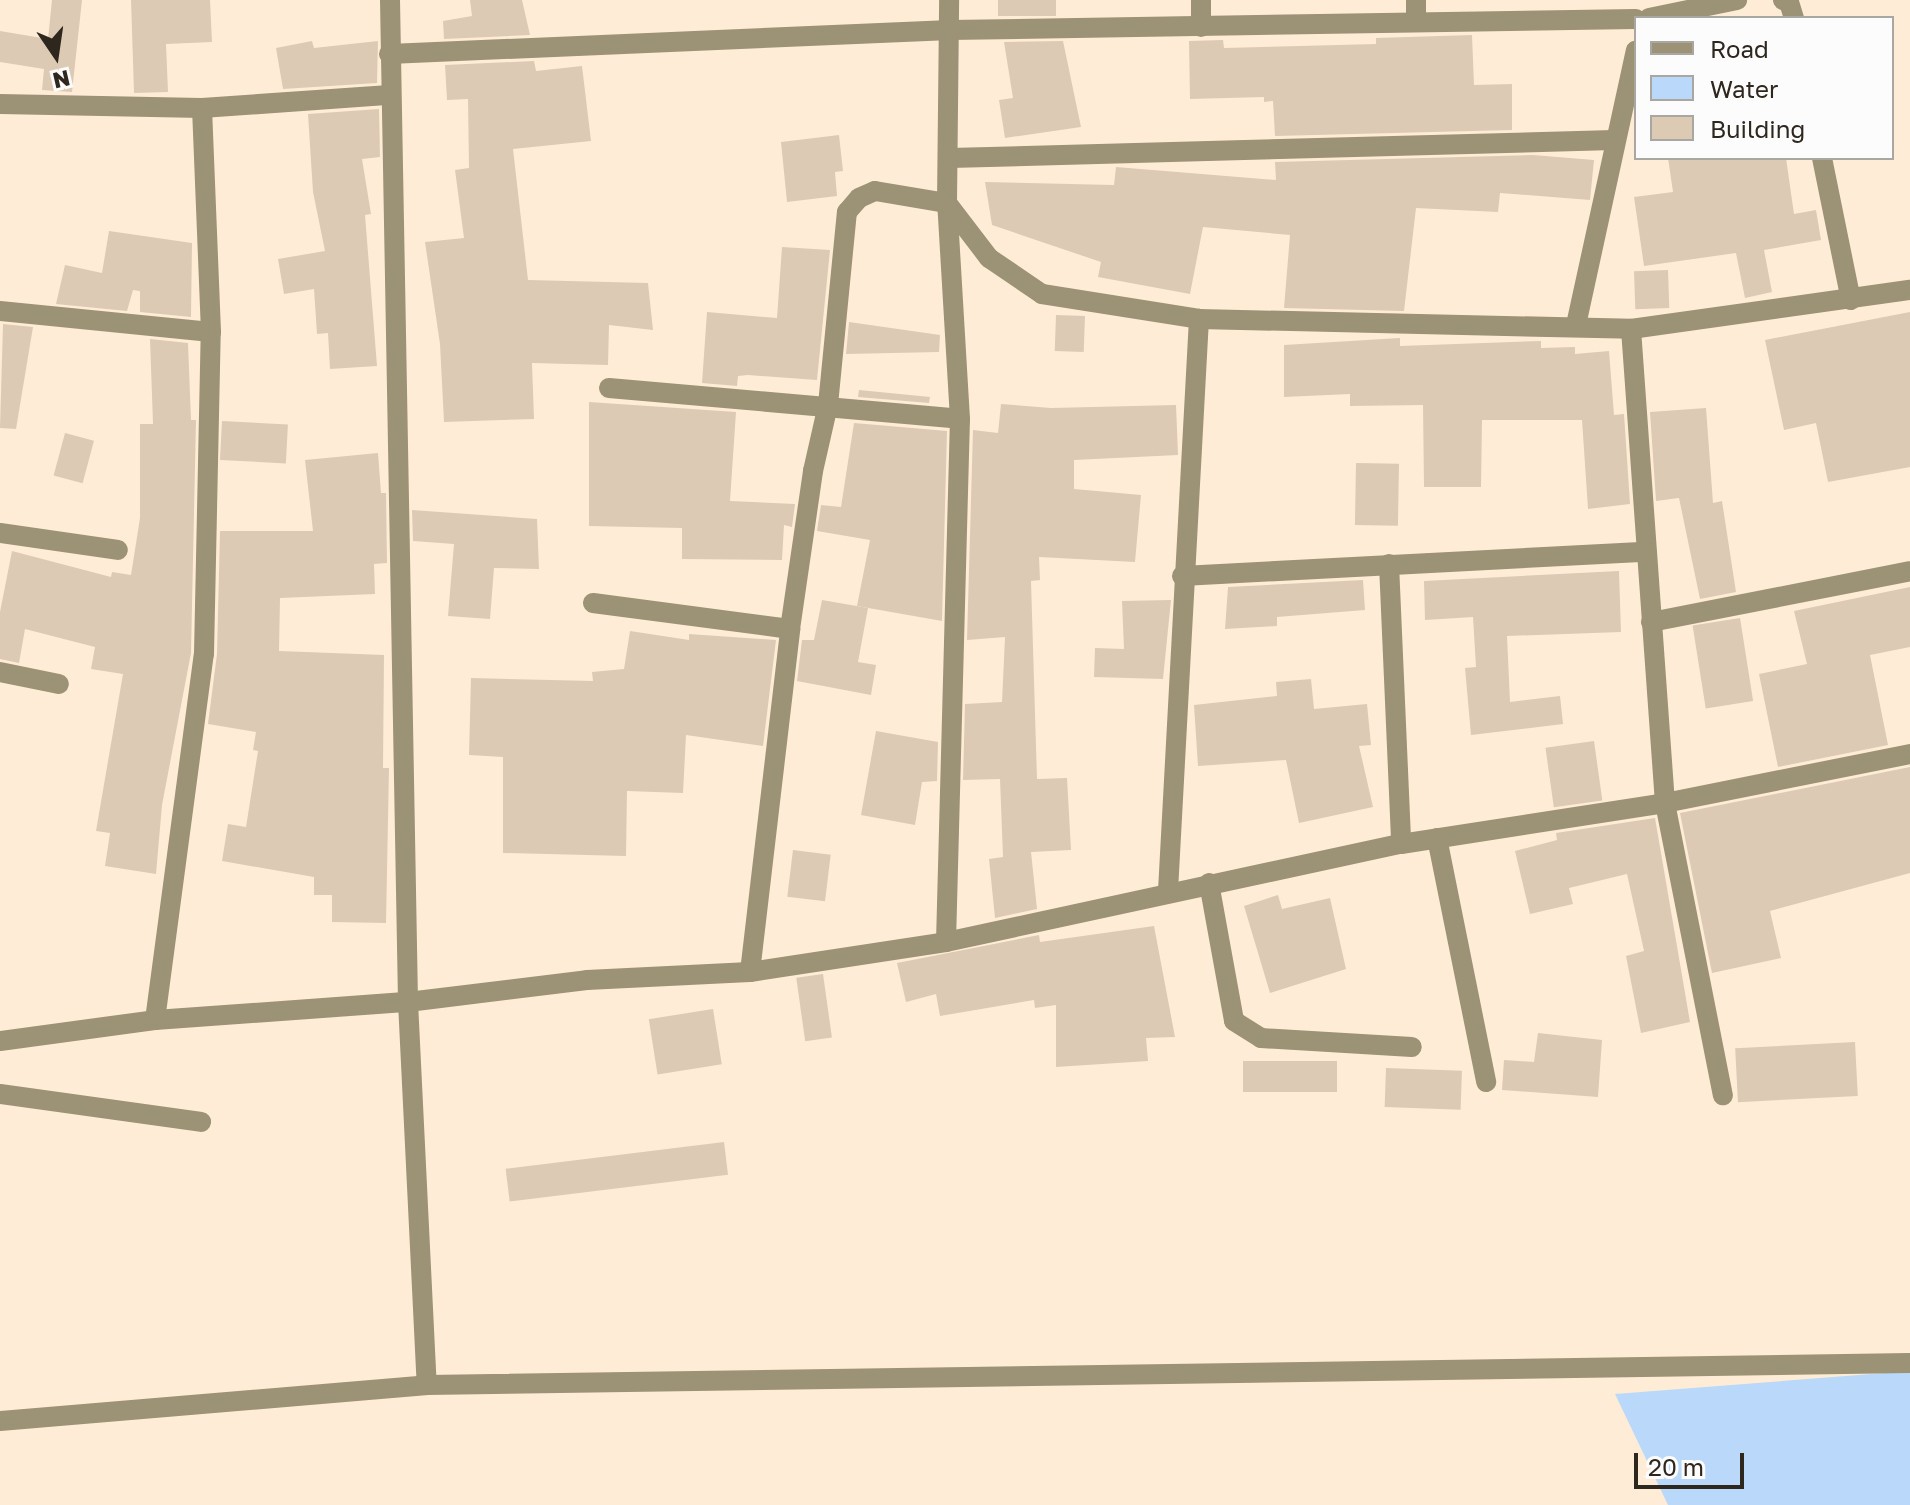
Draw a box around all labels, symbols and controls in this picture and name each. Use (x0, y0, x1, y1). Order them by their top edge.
north arrow (16, 16, 96, 96)
legend (1634, 16, 1894, 160)
text: Road (1710, 34, 1769, 63)
text: N (50, 65, 73, 95)
text: Water (1710, 74, 1778, 103)
text: Building (1710, 114, 1805, 143)
scale bar (1638, 1437, 1748, 1487)
text: 20 m (1648, 1452, 1704, 1481)

